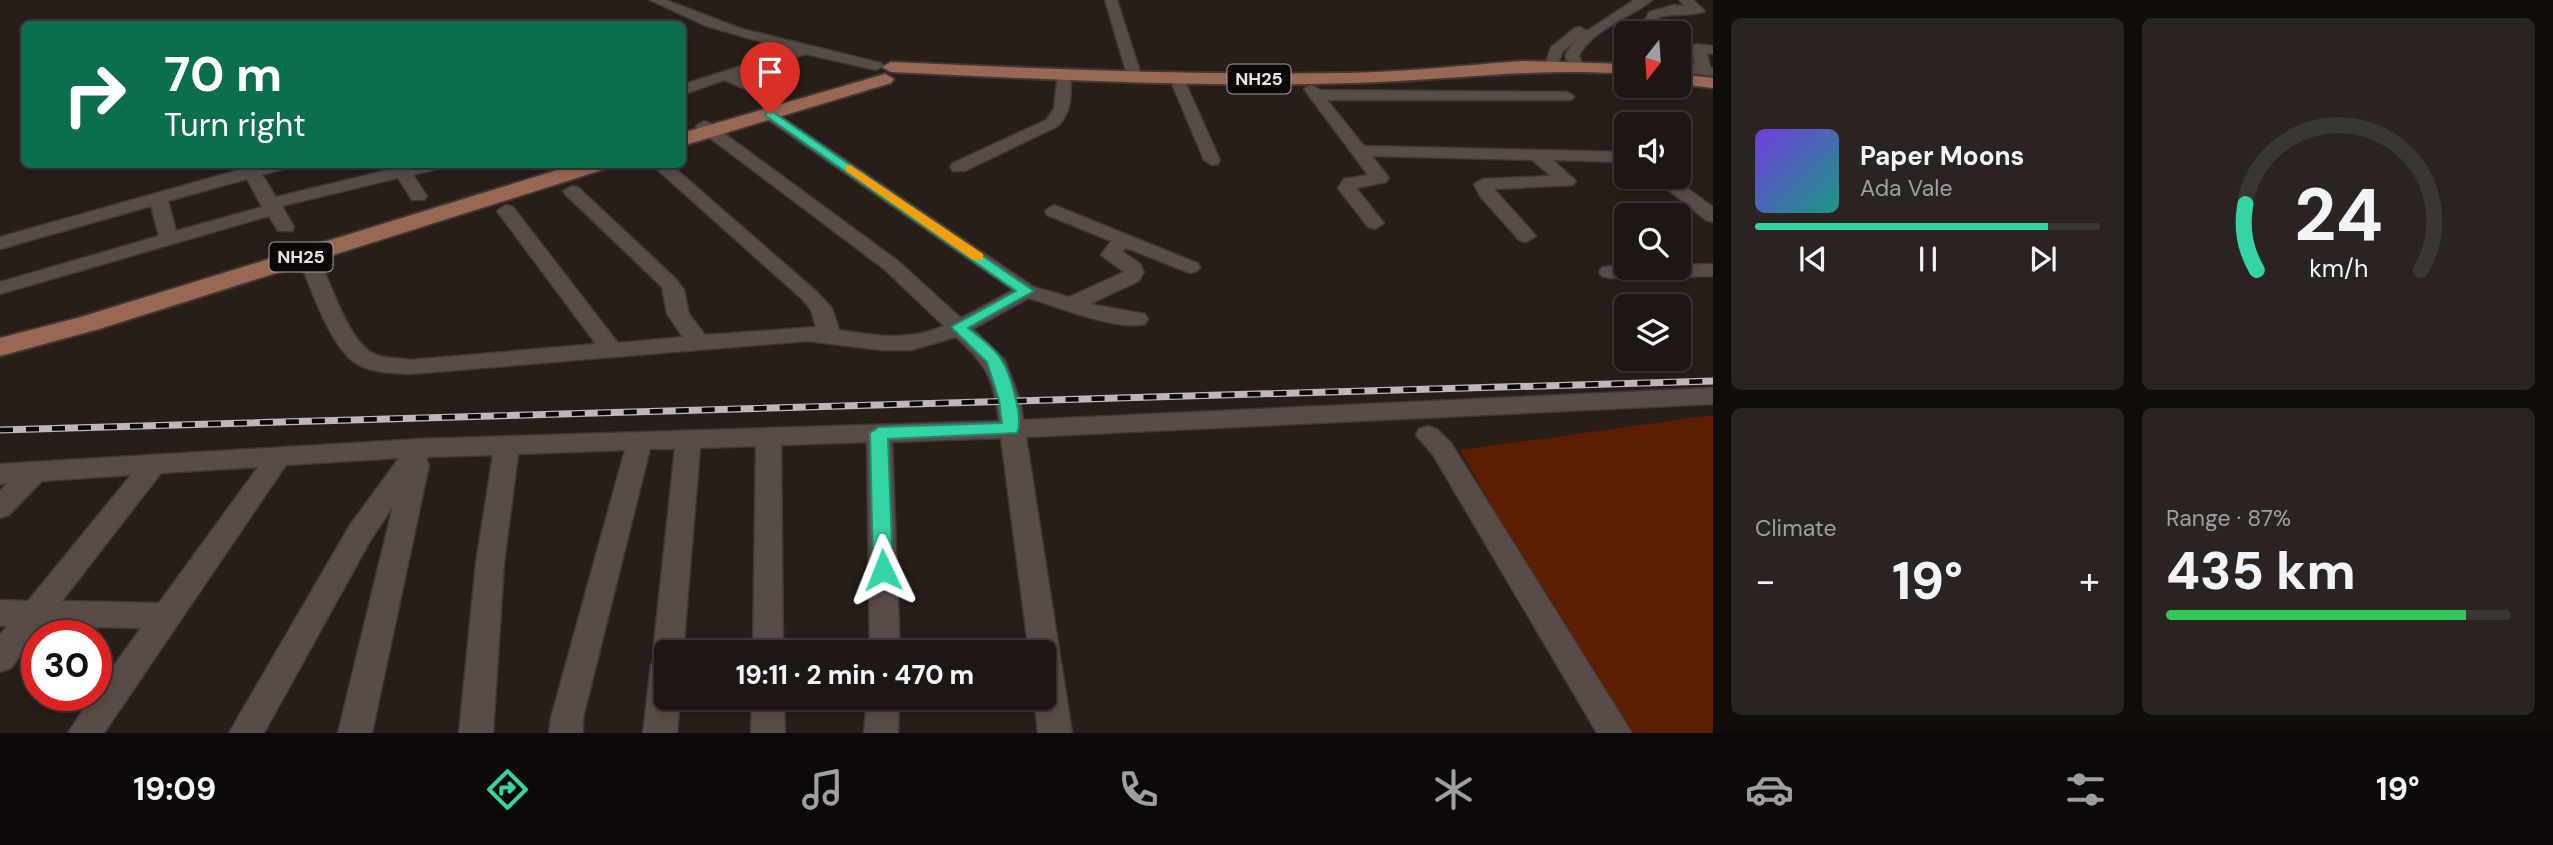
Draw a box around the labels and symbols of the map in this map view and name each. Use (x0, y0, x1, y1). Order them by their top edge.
north arrow (1614, 21, 1690, 98)
pin (740, 42, 800, 114)
road number: NH25 (1228, 64, 1290, 94)
road number: NH25 (270, 243, 332, 272)
position arrow (846, 533, 920, 607)
speed limit sign: 30 (21, 620, 112, 711)

